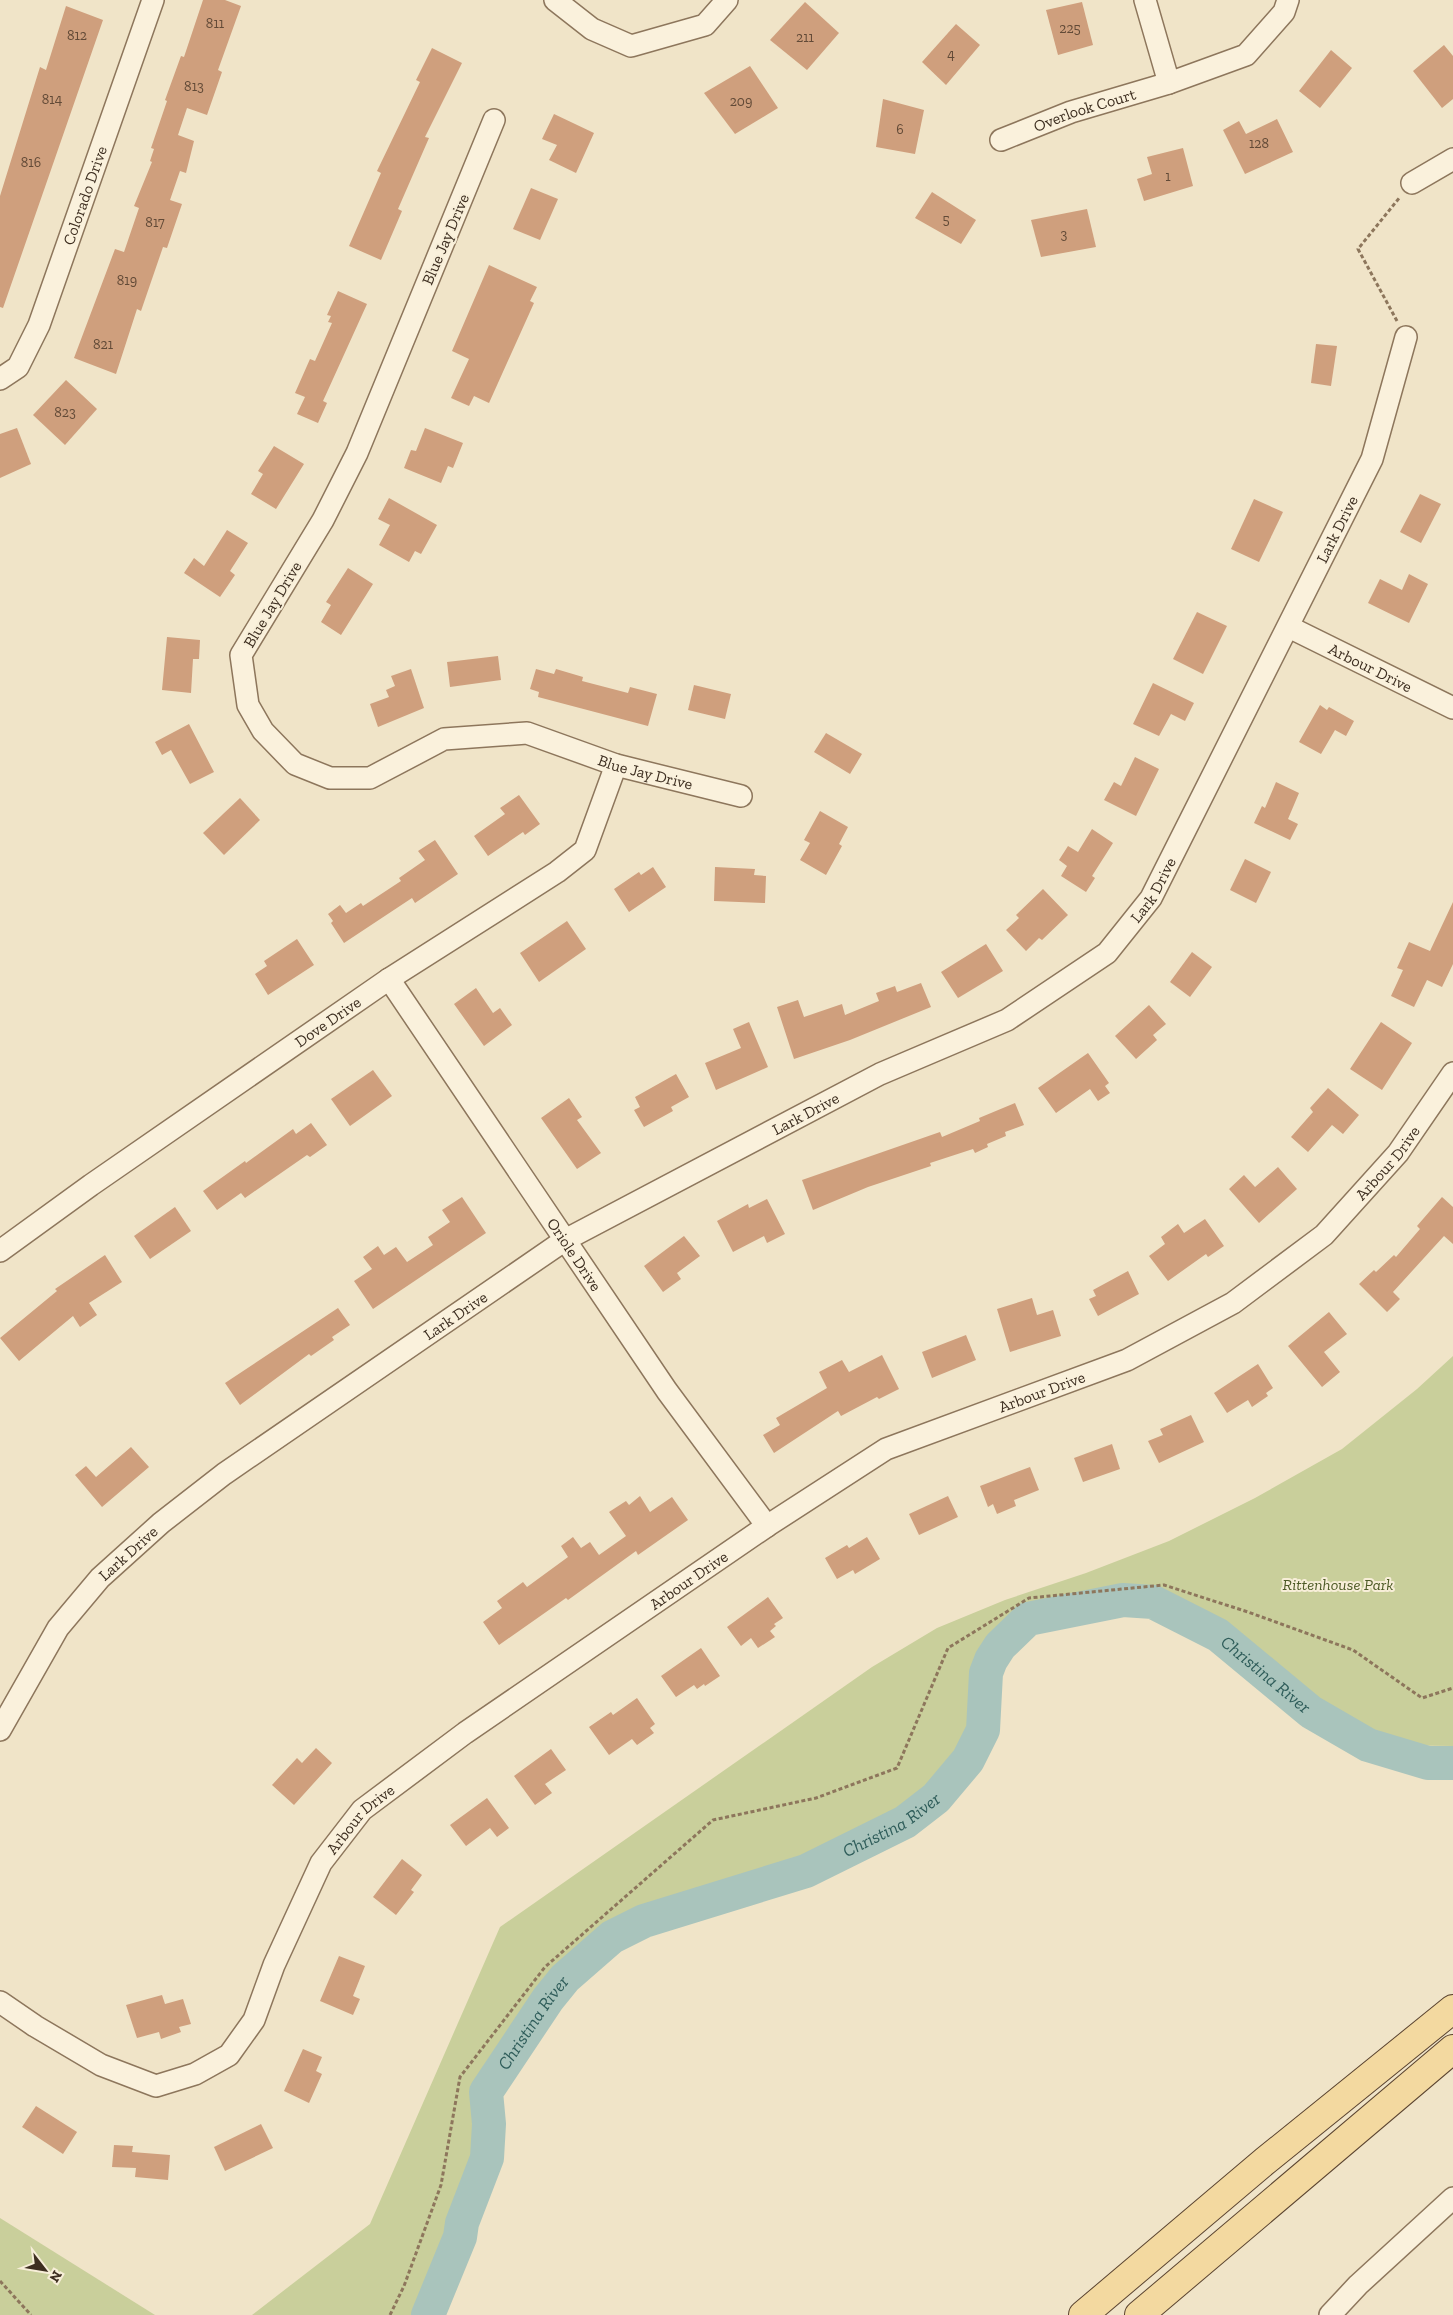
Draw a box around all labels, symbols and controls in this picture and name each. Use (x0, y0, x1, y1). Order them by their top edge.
house number: 811 (206, 15, 225, 32)
house number: 225 (1059, 20, 1081, 37)
house number: 812 (67, 27, 87, 44)
house number: 211 (796, 29, 815, 46)
house number: 4 (947, 46, 955, 63)
house number: 813 (184, 78, 204, 95)
street label: Overlook Court (1031, 84, 1138, 136)
house number: 814 (42, 91, 63, 108)
house number: 209 (730, 93, 752, 110)
house number: 6 (896, 121, 904, 138)
house number: 128 (1249, 135, 1269, 152)
street label: Colorado Drive (59, 143, 111, 248)
house number: 816 (21, 154, 41, 171)
house number: 1 (1165, 168, 1171, 185)
street label: Blue Jay Drive (418, 191, 473, 288)
house number: 5 (942, 211, 950, 228)
house number: 817 (145, 214, 165, 231)
house number: 3 (1061, 226, 1068, 243)
house number: 819 (117, 272, 137, 289)
house number: 821 (93, 336, 114, 353)
house number: 823 (54, 404, 76, 421)
street label: Lark Drive (1312, 493, 1362, 566)
street label: Blue Jay Drive (239, 558, 306, 651)
street label: Arbour Drive (1326, 639, 1415, 696)
street label: Blue Jay Drive (595, 750, 695, 794)
street label: Lark Drive (1126, 854, 1180, 926)
street label: Dove Drive (291, 992, 365, 1051)
street label: Lark Drive (769, 1088, 842, 1139)
street label: Arbour Drive (1351, 1122, 1424, 1204)
street label: Oriole Drive (543, 1214, 606, 1295)
street label: Lark Drive (420, 1287, 491, 1344)
street label: Arbour Drive (996, 1367, 1088, 1417)
street label: Lark Drive (95, 1522, 161, 1585)
street label: Arbour Drive (646, 1547, 731, 1614)
park label: Rittenhouse Park (1283, 1575, 1393, 1594)
water label: Christina River (1216, 1631, 1316, 1719)
street label: Arbour Drive (323, 1780, 398, 1858)
water label: Christina River (839, 1787, 945, 1862)
water label: Christina River (493, 1971, 574, 2074)
north arrow (20, 2245, 70, 2295)
text: N (46, 2267, 66, 2286)

